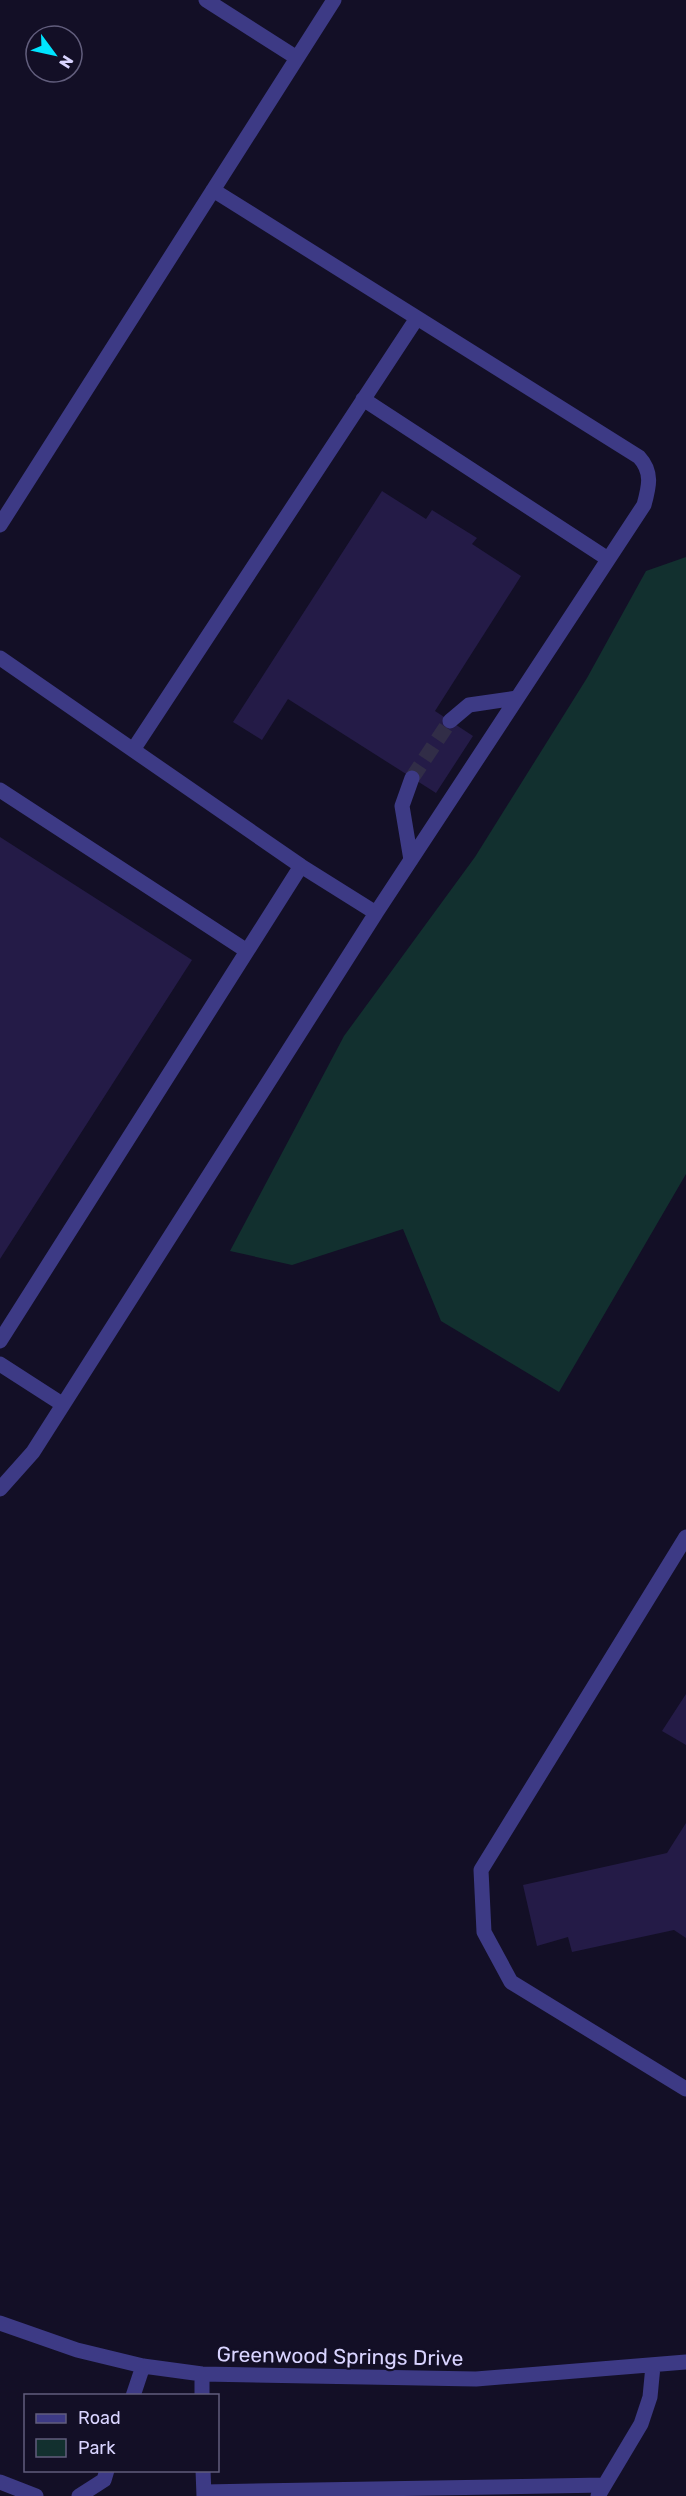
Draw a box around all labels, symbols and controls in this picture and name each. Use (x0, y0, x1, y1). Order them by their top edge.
north arrow (24, 24, 84, 84)
text: N (55, 52, 77, 72)
street label: Greenwood Springs Drive (216, 2341, 464, 2371)
legend (24, 2394, 219, 2472)
text: Road (78, 2407, 121, 2429)
text: Park (78, 2437, 116, 2459)

